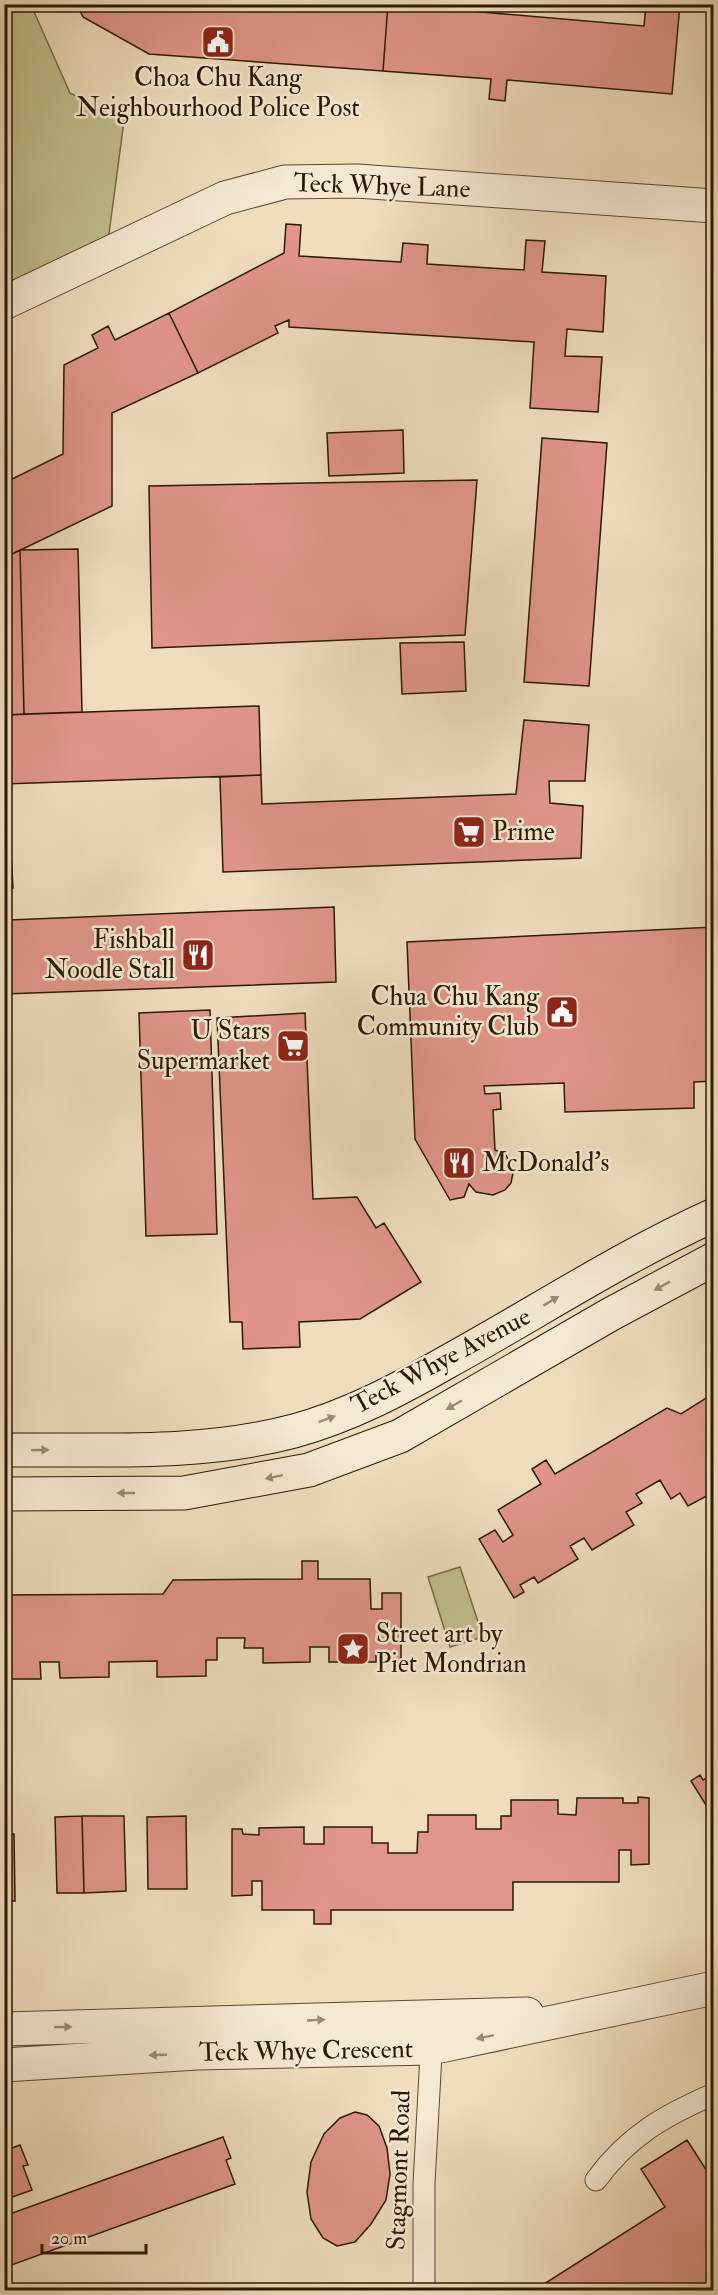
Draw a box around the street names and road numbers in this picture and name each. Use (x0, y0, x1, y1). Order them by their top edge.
street label: Teck Whye Lane (293, 167, 471, 205)
street label: Teck Whye Avenue (346, 1300, 536, 1422)
street label: Teck Whye Crescent (199, 2033, 413, 2069)
street label: Stagmont Road (380, 2089, 418, 2251)

